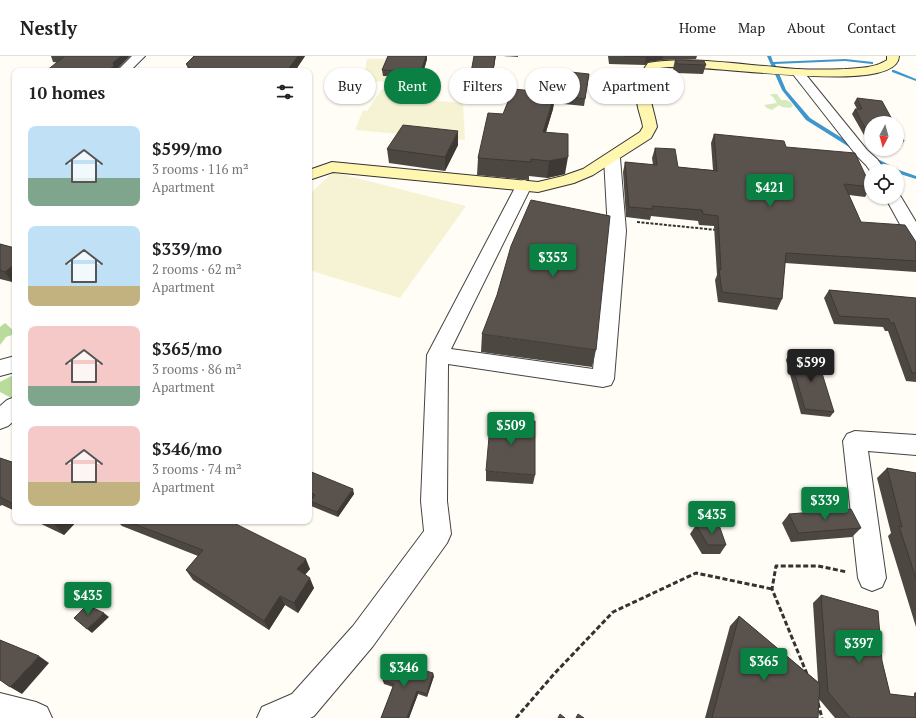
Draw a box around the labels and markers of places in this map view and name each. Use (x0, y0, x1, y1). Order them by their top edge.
pin: $421 (746, 174, 794, 208)
pin: $353 (529, 244, 577, 278)
pin: $599 (787, 349, 835, 383)
pin: $509 (487, 412, 535, 446)
pin: $339 (801, 487, 849, 521)
pin: $435 (688, 501, 736, 535)
pin: $435 (64, 582, 112, 616)
pin: $397 (835, 630, 883, 664)
pin: $365 (740, 648, 788, 682)
pin: $346 (380, 654, 428, 688)

